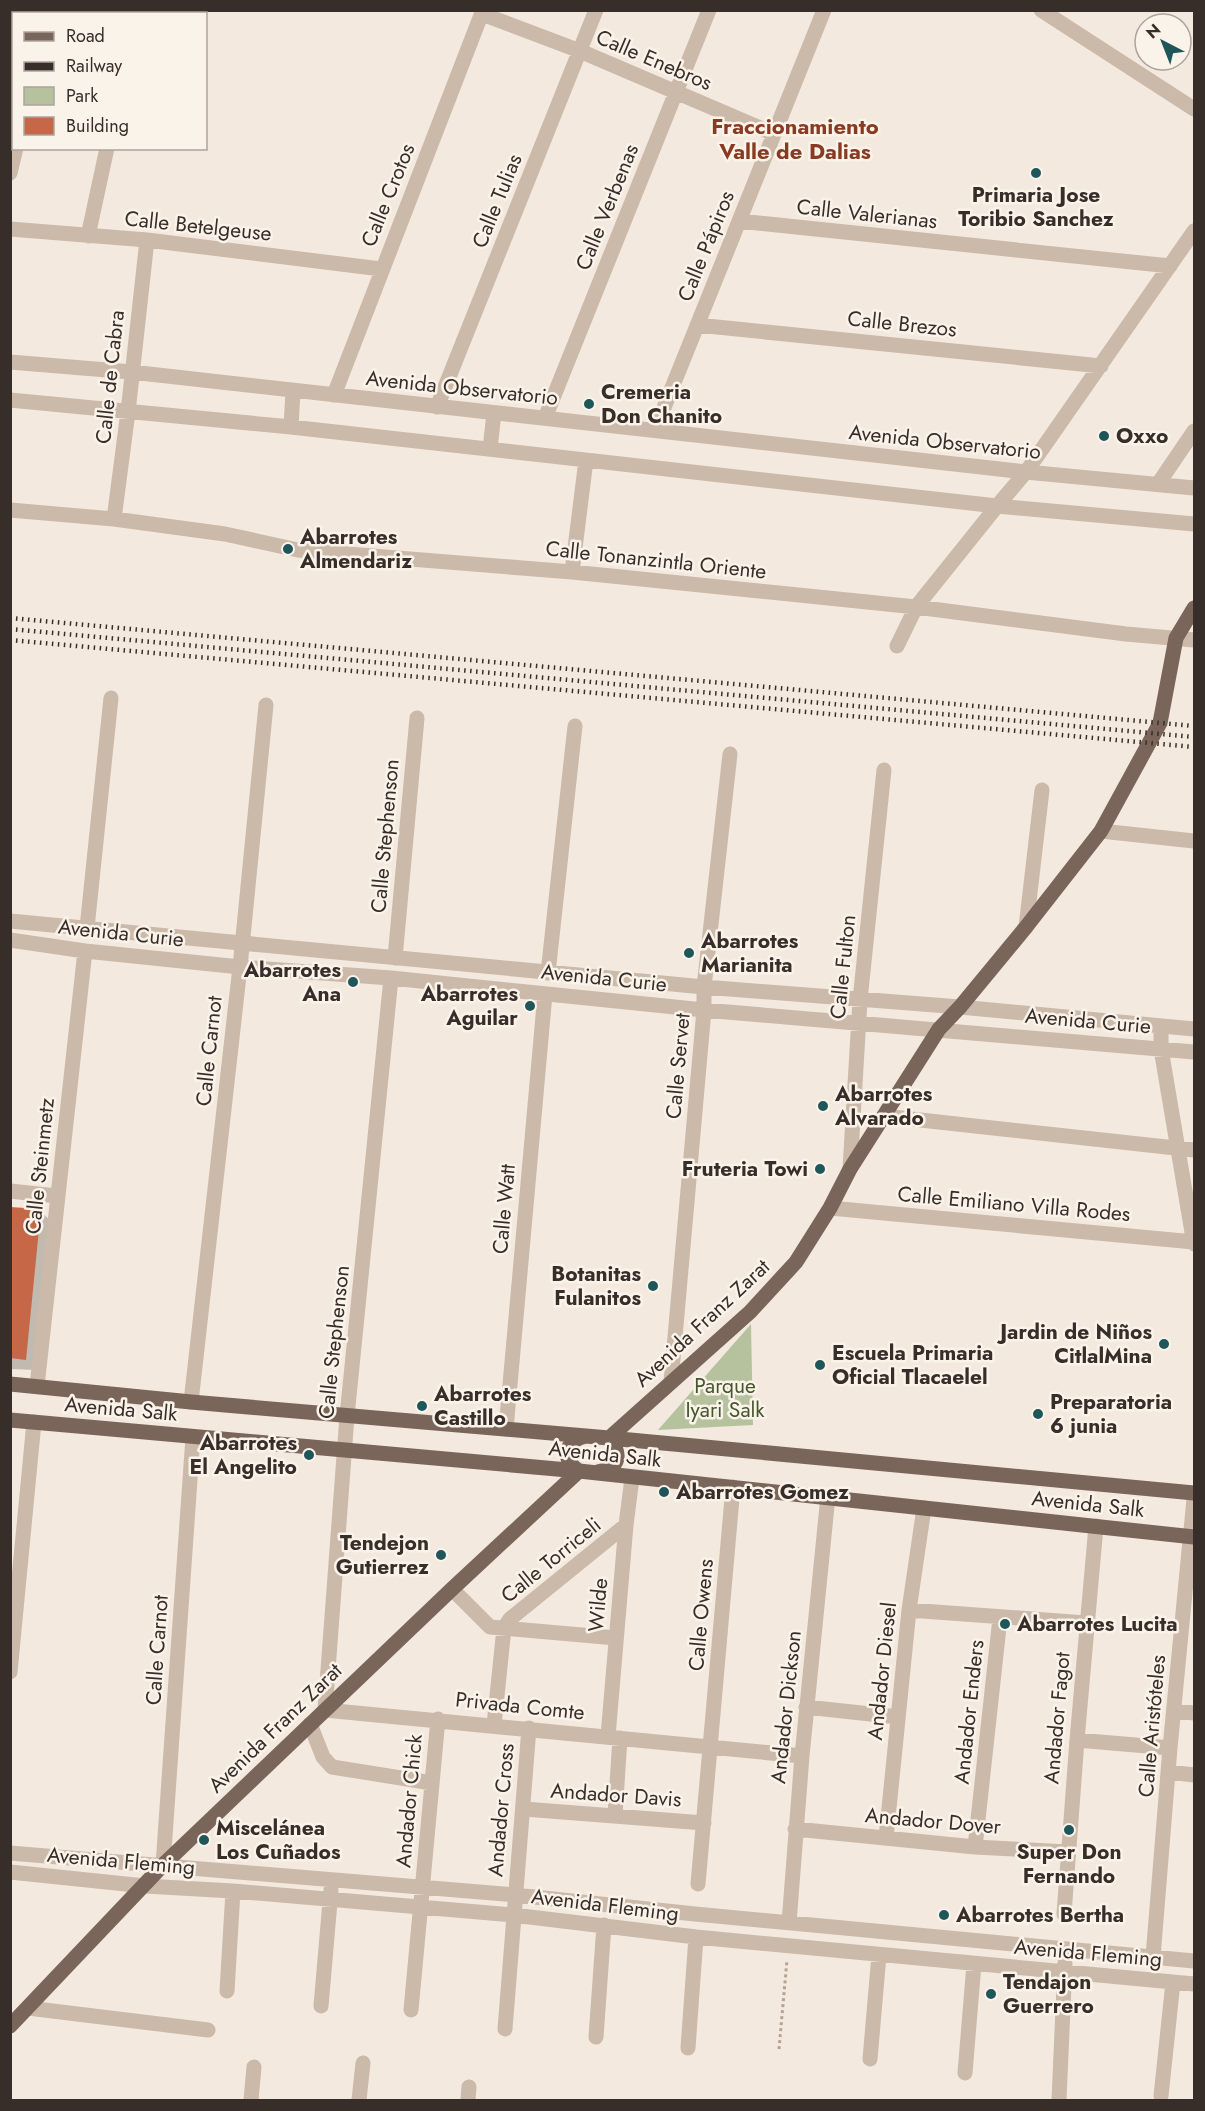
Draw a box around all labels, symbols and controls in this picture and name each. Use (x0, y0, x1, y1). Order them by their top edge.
legend (12, 12, 207, 150)
north arrow (1133, 12, 1193, 72)
text: N (1141, 18, 1166, 44)
street label: Calle Enebros (591, 22, 717, 98)
text: Road (66, 23, 105, 49)
text: Railway (66, 53, 122, 79)
text: Park (66, 83, 98, 109)
district label: Fraccionamiento Valle de Dalias (711, 110, 879, 167)
text: Building (66, 113, 129, 139)
street label: Calle Crotos (354, 139, 422, 251)
street label: Calle Verbenas (568, 139, 646, 275)
street label: Calle Tulias (465, 149, 529, 253)
marker: Primaria Jose Toribio Sanchez (1029, 166, 1043, 180)
place label: Primaria Jose Toribio Sanchez (958, 180, 1114, 234)
street label: Calle Pápiros (670, 186, 742, 306)
street label: Calle Valerianas (795, 192, 939, 236)
street label: Calle Betelgeuse (123, 203, 273, 249)
street label: Calle Brezos (846, 303, 958, 345)
street label: Calle de Cabra (88, 309, 132, 445)
street label: Avenida Observatorio (364, 363, 560, 413)
place label: Cremeria Don Chanito (601, 377, 722, 431)
marker: Cremeria Don Chanito (582, 397, 596, 411)
street label: Avenida Observatorio (847, 417, 1043, 467)
place label: Oxxo (1116, 421, 1168, 451)
marker: Oxxo (1097, 429, 1111, 443)
place label: Abarrotes Almendariz (299, 522, 412, 576)
street label: Calle Tonanzintla Oriente (544, 533, 768, 587)
marker: Abarrotes Almendariz (281, 542, 295, 556)
street label: Calle Stephenson (363, 758, 407, 914)
street label: Avenida Curie (57, 911, 186, 955)
street label: Calle Fulton (823, 913, 863, 1021)
place label: Abarrotes Marianita (700, 926, 799, 980)
marker: Abarrotes Marianita (682, 946, 696, 960)
place label: Abarrotes Ana (243, 955, 341, 1009)
street label: Avenida Curie (540, 956, 669, 1000)
marker: Abarrotes Ana (346, 975, 360, 989)
place label: Abarrotes Aguilar (420, 979, 518, 1033)
street label: Calle Carnot (188, 994, 230, 1108)
marker: Abarrotes Aguilar (523, 999, 537, 1013)
street label: Avenida Curie (1024, 1001, 1152, 1041)
street label: Calle Servet (658, 1012, 698, 1120)
place label: Abarrotes Alvarado (834, 1079, 933, 1133)
street label: Calle Steinmetz (18, 1096, 62, 1236)
marker: Abarrotes Alvarado (816, 1099, 830, 1113)
place label: Fruteria Towi (682, 1154, 808, 1184)
marker: Fruteria Towi (813, 1162, 827, 1176)
street label: Calle Watt (485, 1163, 523, 1255)
street label: Calle Emiliano Villa Rodes (896, 1179, 1132, 1229)
street label: Avenida Franz Zarat (628, 1252, 776, 1394)
place label: Botanitas Fulanitos (551, 1259, 641, 1313)
street label: Calle Stephenson (311, 1264, 357, 1420)
marker: Botanitas Fulanitos (646, 1279, 660, 1293)
place label: Jardin de Niños CitlalMina (996, 1317, 1152, 1371)
marker: Jardin de Niños CitlalMina (1157, 1337, 1171, 1351)
place label: Escuela Primaria Oficial Tlacaelel (832, 1338, 993, 1392)
marker: Escuela Primaria Oficial Tlacaelel (813, 1358, 827, 1372)
park label: Parque Iyari Salk (685, 1371, 765, 1425)
place label: Abarrotes Castillo (433, 1379, 532, 1433)
place label: Preparatoria 6 junia (1050, 1387, 1172, 1441)
street label: Avenida Salk (63, 1389, 179, 1429)
marker: Abarrotes Castillo (415, 1399, 429, 1413)
marker: Preparatoria 6 junia (1031, 1407, 1045, 1421)
place label: Abarrotes El Angelito (189, 1428, 297, 1482)
street label: Avenida Salk (547, 1433, 664, 1475)
marker: Abarrotes El Angelito (302, 1448, 316, 1462)
place label: Abarrotes Gomez (675, 1477, 849, 1507)
street label: Avenida Salk (1030, 1483, 1147, 1525)
marker: Abarrotes Gomez (657, 1485, 671, 1499)
street label: Calle Torriceli (494, 1510, 608, 1610)
place label: Tendejon Gutierrez (336, 1528, 429, 1582)
marker: Tendejon Gutierrez (434, 1548, 448, 1562)
street label: Calle Owens (681, 1558, 721, 1672)
street label: Wilde (581, 1577, 615, 1633)
street label: Calle Carnot (138, 1594, 176, 1706)
street label: Andador Diesel (860, 1601, 904, 1741)
place label: Abarrotes Lucita (1016, 1609, 1178, 1639)
marker: Abarrotes Lucita (998, 1617, 1012, 1631)
street label: Andador Dickson (763, 1629, 809, 1785)
street label: Andador Enders (947, 1638, 991, 1786)
street label: Andador Fagot (1036, 1651, 1078, 1785)
street label: Calle Aristóteles (1131, 1654, 1173, 1798)
street label: Avenida Franz Zarat (201, 1656, 349, 1800)
street label: Privada Comte (454, 1684, 586, 1728)
street label: Andador Chick (388, 1732, 430, 1869)
street label: Andador Cross (480, 1742, 522, 1878)
street label: Andador Davis (549, 1775, 683, 1815)
street label: Andador Dover (864, 1800, 1003, 1842)
place label: Miscelánea Los Cuñados (216, 1813, 341, 1867)
marker: Super Don Fernando (1062, 1823, 1076, 1837)
marker: Miscelánea Los Cuñados (197, 1833, 211, 1847)
place label: Super Don Fernando (1017, 1837, 1121, 1891)
street label: Avenida Fleming (46, 1840, 196, 1882)
street label: Avenida Fleming (530, 1881, 680, 1929)
place label: Abarrotes Bertha (955, 1900, 1124, 1930)
marker: Abarrotes Bertha (937, 1908, 951, 1922)
street label: Avenida Fleming (1013, 1932, 1163, 1974)
place label: Tendajon Guerrero (1003, 1967, 1094, 2021)
marker: Tendajon Guerrero (984, 1987, 998, 2001)

